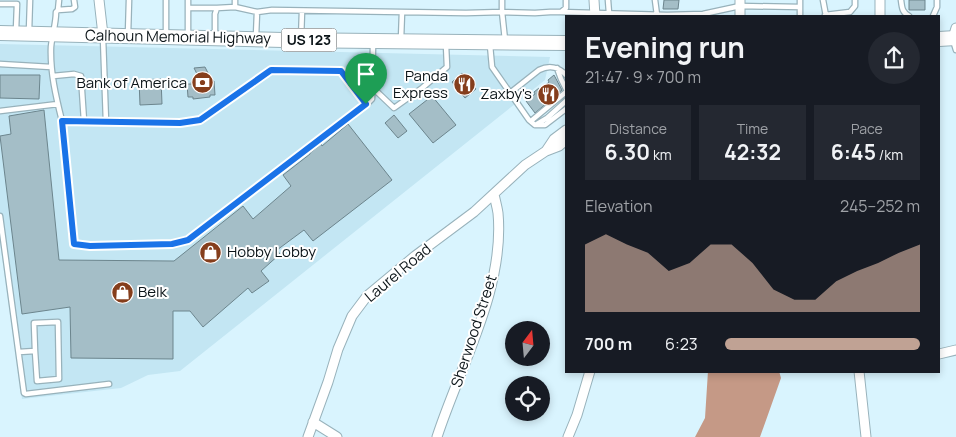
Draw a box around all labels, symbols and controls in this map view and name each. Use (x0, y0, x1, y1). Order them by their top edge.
street label: Calhoun Memorial Highway (85, 24, 271, 49)
road number: US 123 (282, 28, 336, 52)
text: Evening run (585, 28, 745, 66)
button: share (868, 32, 920, 84)
pin (345, 53, 387, 104)
icon: arrive (352, 60, 380, 88)
place label: Panda Express (393, 65, 448, 103)
text: 21:47 · 9 × 700 m (585, 66, 701, 88)
bank icon: Bank of America (191, 71, 215, 95)
place label: Bank of America (76, 72, 187, 93)
restaurant icon: Panda Express (452, 73, 476, 97)
restaurant icon: Zaxby's (536, 82, 560, 106)
place label: Zaxby's (480, 83, 532, 104)
text: Distance (609, 119, 667, 138)
text: Time (737, 119, 768, 138)
text: Pace (851, 119, 883, 138)
text: 6.30 (605, 138, 650, 166)
text: 42:32 (724, 138, 781, 166)
text: 6:45 (831, 138, 876, 166)
text: km (650, 145, 672, 164)
text: /km (876, 145, 903, 164)
text: Elevation (585, 195, 653, 217)
text: 245–252 m (840, 195, 920, 217)
street label: Laurel Road (360, 239, 435, 307)
shop icon: Hobby Lobby (199, 240, 223, 264)
place label: Hobby Lobby (227, 241, 316, 262)
street label: Sherwood Street (445, 272, 502, 390)
shop icon: Belk (110, 280, 134, 304)
place label: Belk (138, 281, 167, 302)
north arrow (505, 321, 550, 366)
map controls (505, 321, 550, 421)
text: 700 m (585, 333, 632, 355)
text: 6:23 (665, 333, 698, 355)
button: locate (505, 376, 550, 421)

